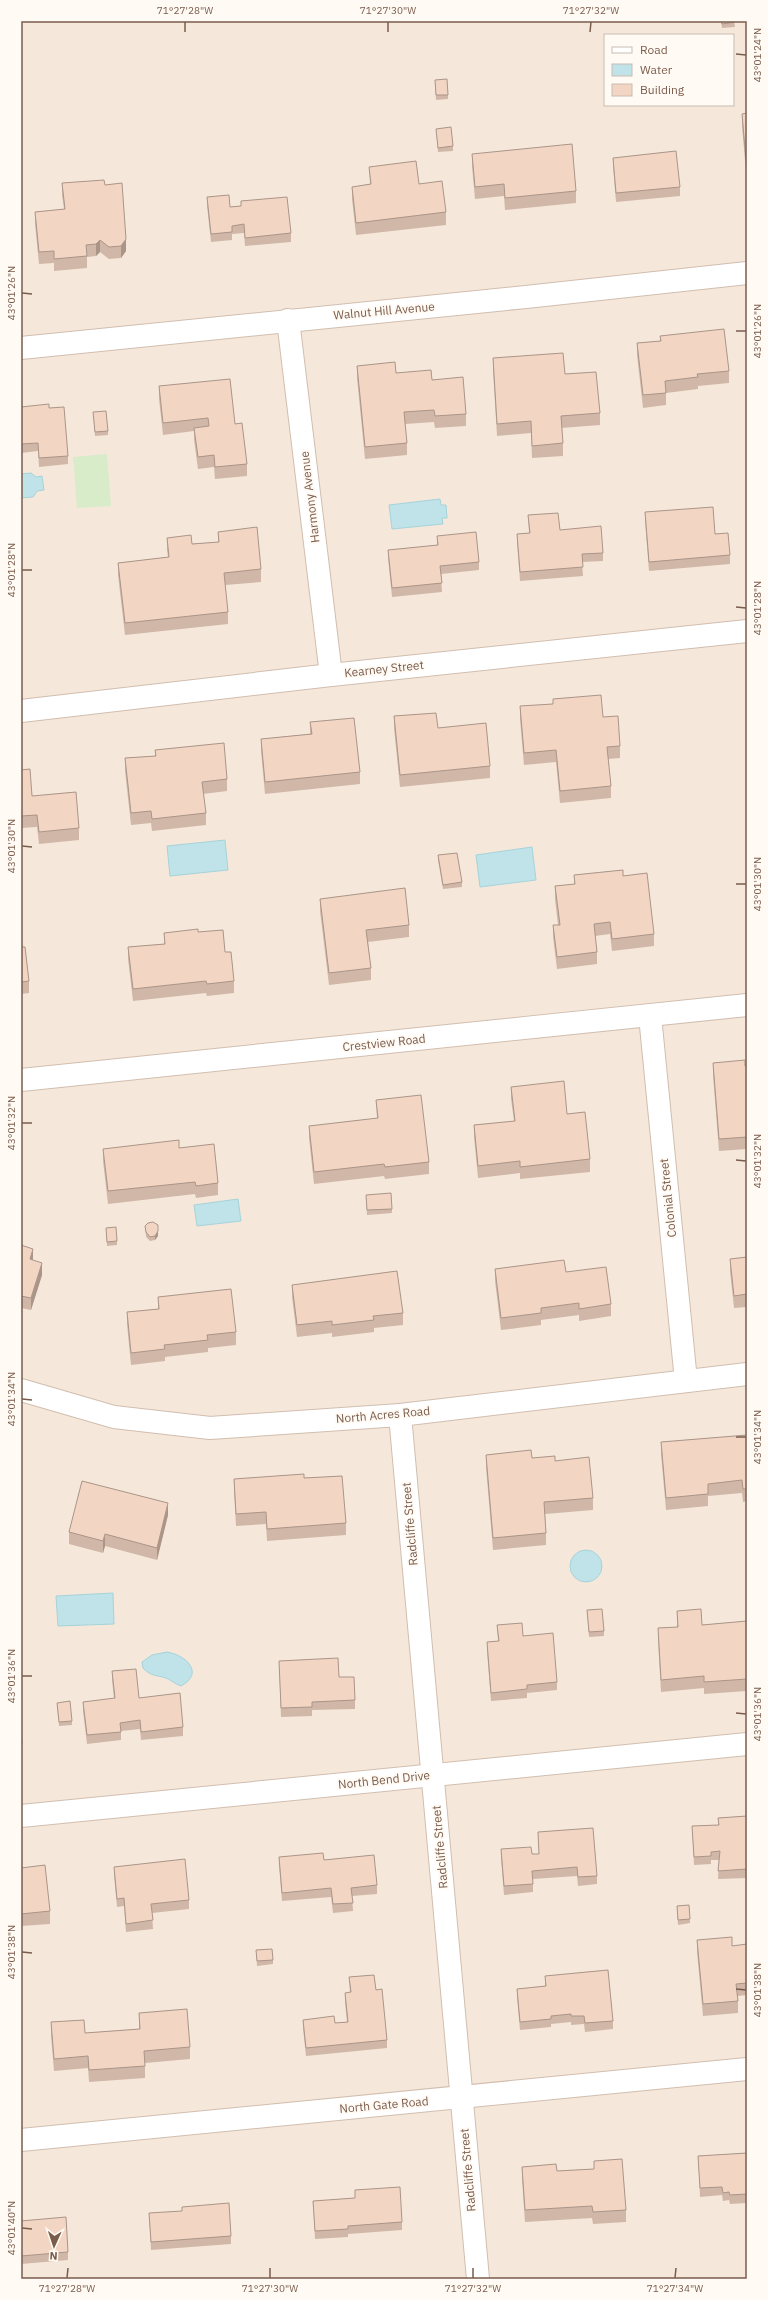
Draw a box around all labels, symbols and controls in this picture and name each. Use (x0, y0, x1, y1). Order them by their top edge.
text: 71°27'28"W (157, 4, 213, 17)
text: 71°27'30"W (360, 4, 416, 17)
text: 71°27'32"W (563, 4, 619, 17)
text: 43°01'24"N (751, 28, 764, 82)
legend (604, 34, 734, 106)
text: Road (640, 42, 668, 57)
text: Water (640, 62, 673, 77)
text: Building (640, 82, 685, 97)
text: 43°01'26"N (5, 266, 18, 320)
street label: Walnut Hill Avenue (333, 299, 436, 322)
text: 43°01'26"N (751, 304, 764, 358)
street label: Harmony Avenue (296, 450, 323, 544)
text: 43°01'28"N (5, 543, 18, 597)
text: 43°01'28"N (751, 581, 764, 635)
street label: Kearney Street (343, 657, 424, 680)
text: 43°01'30"N (5, 819, 18, 873)
text: 43°01'30"N (751, 857, 764, 911)
street label: Crestview Road (342, 1031, 426, 1054)
text: 43°01'32"N (5, 1096, 18, 1150)
text: 43°01'32"N (751, 1134, 764, 1188)
street label: Colonial Street (656, 1158, 679, 1238)
text: 43°01'34"N (5, 1372, 18, 1426)
street label: North Acres Road (335, 1403, 431, 1426)
text: 43°01'34"N (751, 1410, 764, 1464)
street label: Radcliffe Street (398, 1482, 421, 1566)
text: 43°01'36"N (5, 1649, 18, 1703)
text: 43°01'36"N (751, 1687, 764, 1741)
street label: North Bend Drive (337, 1767, 431, 1792)
street label: Radcliffe Street (428, 1805, 451, 1889)
text: 43°01'38"N (5, 1925, 18, 1979)
text: 43°01'38"N (751, 1963, 764, 2017)
street label: North Gate Road (339, 2093, 429, 2116)
street label: Radcliffe Street (456, 2128, 479, 2212)
text: 43°01'40"N (5, 2201, 18, 2255)
north arrow (34, 2226, 74, 2266)
text: N (49, 2249, 58, 2263)
text: 71°27'28"W (39, 2282, 95, 2295)
text: 71°27'30"W (242, 2282, 298, 2295)
text: 71°27'32"W (445, 2282, 501, 2295)
text: 71°27'34"W (647, 2282, 703, 2295)

